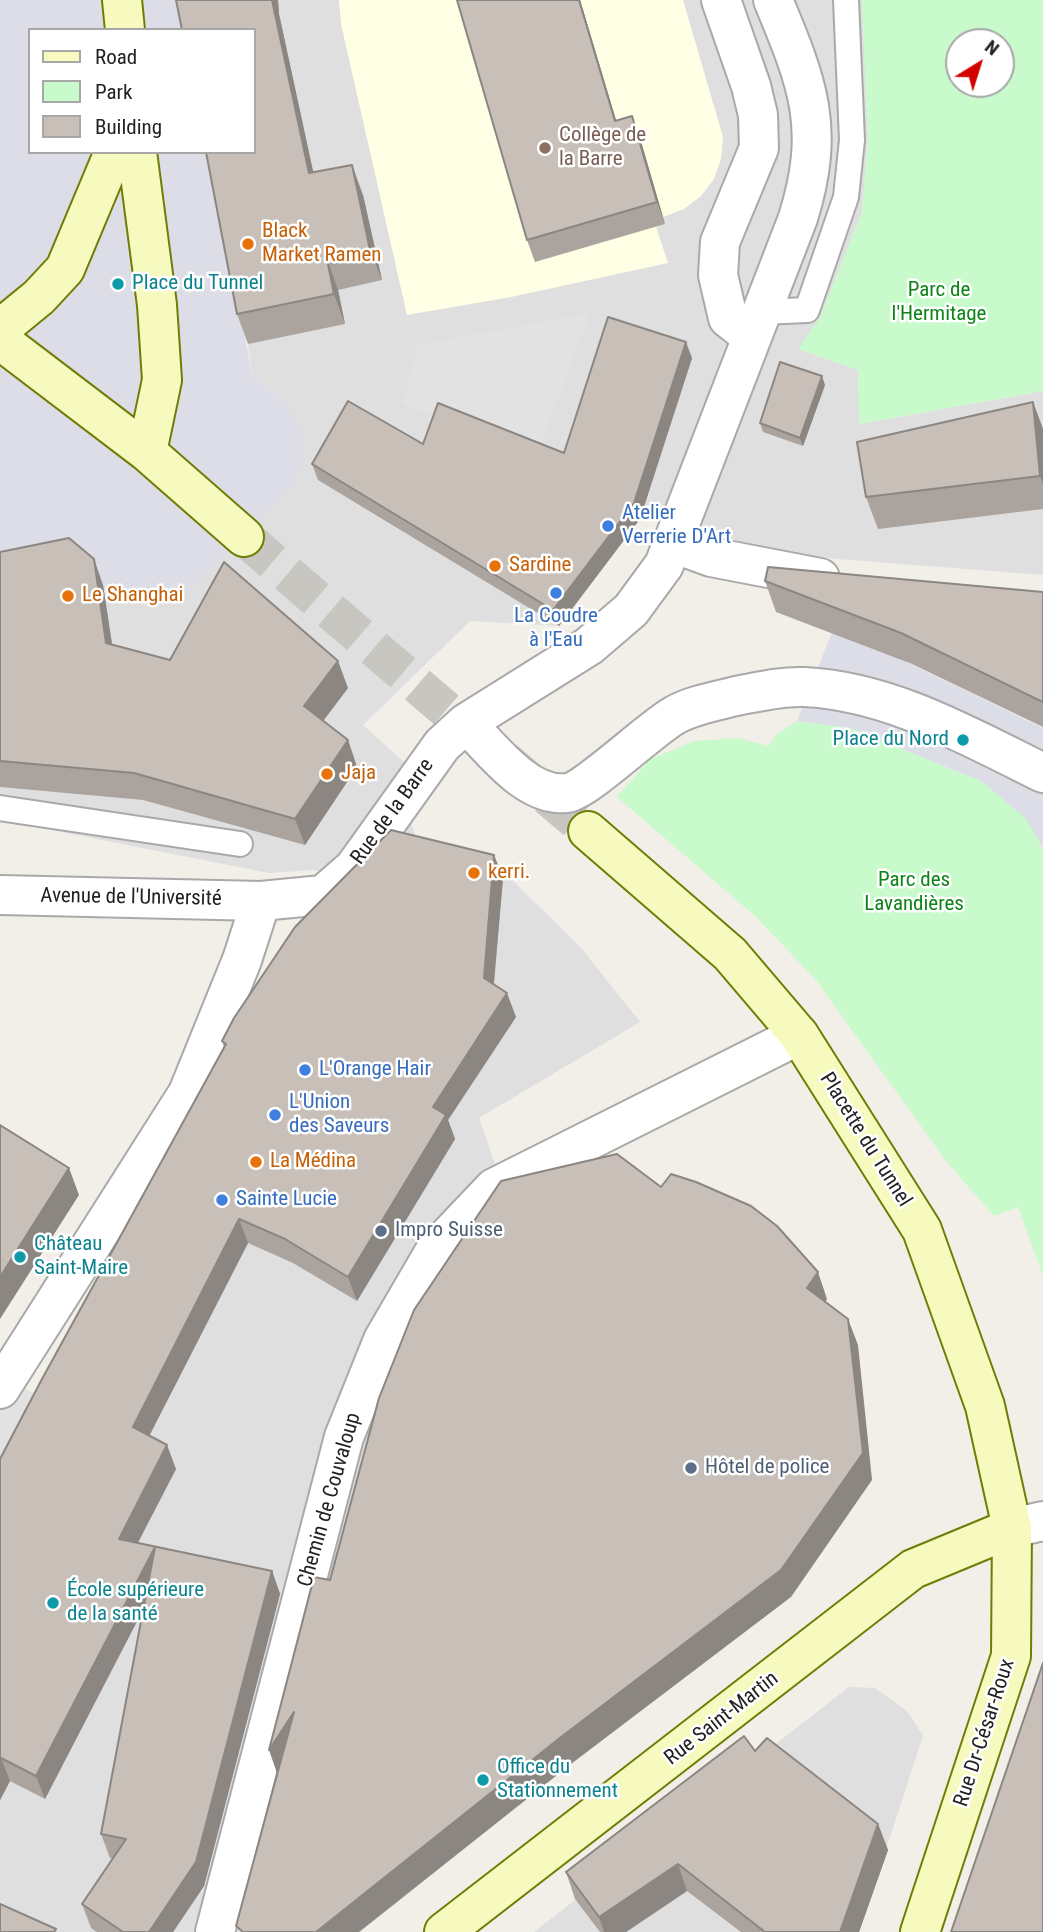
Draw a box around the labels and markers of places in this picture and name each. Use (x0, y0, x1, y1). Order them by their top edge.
place label: Collège de la Barre (559, 123, 646, 173)
marker: Collège de la Barre (537, 140, 553, 156)
place label: Black Market Ramen (262, 219, 381, 269)
marker: Black Market Ramen (240, 236, 256, 252)
place label: Place du Tunnel (132, 271, 263, 297)
marker: Place du Tunnel (110, 276, 126, 292)
place label: Atelier Verrerie D'Art (622, 501, 731, 551)
marker: Atelier Verrerie D'Art (600, 518, 616, 534)
place label: Sardine (509, 553, 571, 579)
marker: Sardine (487, 558, 503, 574)
place label: Le Shanghai (82, 583, 183, 609)
marker: La Coudre à l'Eau (548, 585, 564, 601)
marker: Le Shanghai (60, 588, 76, 604)
place label: La Coudre à l'Eau (514, 604, 598, 654)
place label: Place du Nord (833, 727, 949, 753)
marker: Place du Nord (955, 732, 971, 748)
place label: Jaja (341, 761, 376, 787)
marker: Jaja (319, 766, 335, 782)
place label: kerri. (488, 860, 530, 886)
marker: kerri. (466, 865, 482, 881)
place label: L'Orange Hair (319, 1057, 431, 1083)
marker: L'Orange Hair (297, 1062, 313, 1078)
place label: L'Union des Saveurs (289, 1090, 389, 1140)
marker: L'Union des Saveurs (267, 1107, 283, 1123)
place label: La Médina (270, 1149, 356, 1175)
marker: La Médina (248, 1154, 264, 1170)
place label: Sainte Lucie (236, 1187, 337, 1213)
marker: Sainte Lucie (214, 1192, 230, 1208)
place label: Impro Suisse (395, 1218, 503, 1244)
marker: Impro Suisse (373, 1223, 389, 1239)
place label: Château Saint-Maire (34, 1232, 128, 1282)
marker: Château Saint-Maire (12, 1249, 28, 1265)
place label: Hôtel de police (705, 1455, 829, 1481)
marker: Hôtel de police (683, 1460, 699, 1476)
place label: École supérieure de la santé (67, 1578, 204, 1628)
marker: École supérieure de la santé (45, 1595, 61, 1611)
place label: Office du Stationnement (497, 1755, 618, 1805)
marker: Office du Stationnement (475, 1772, 491, 1788)

